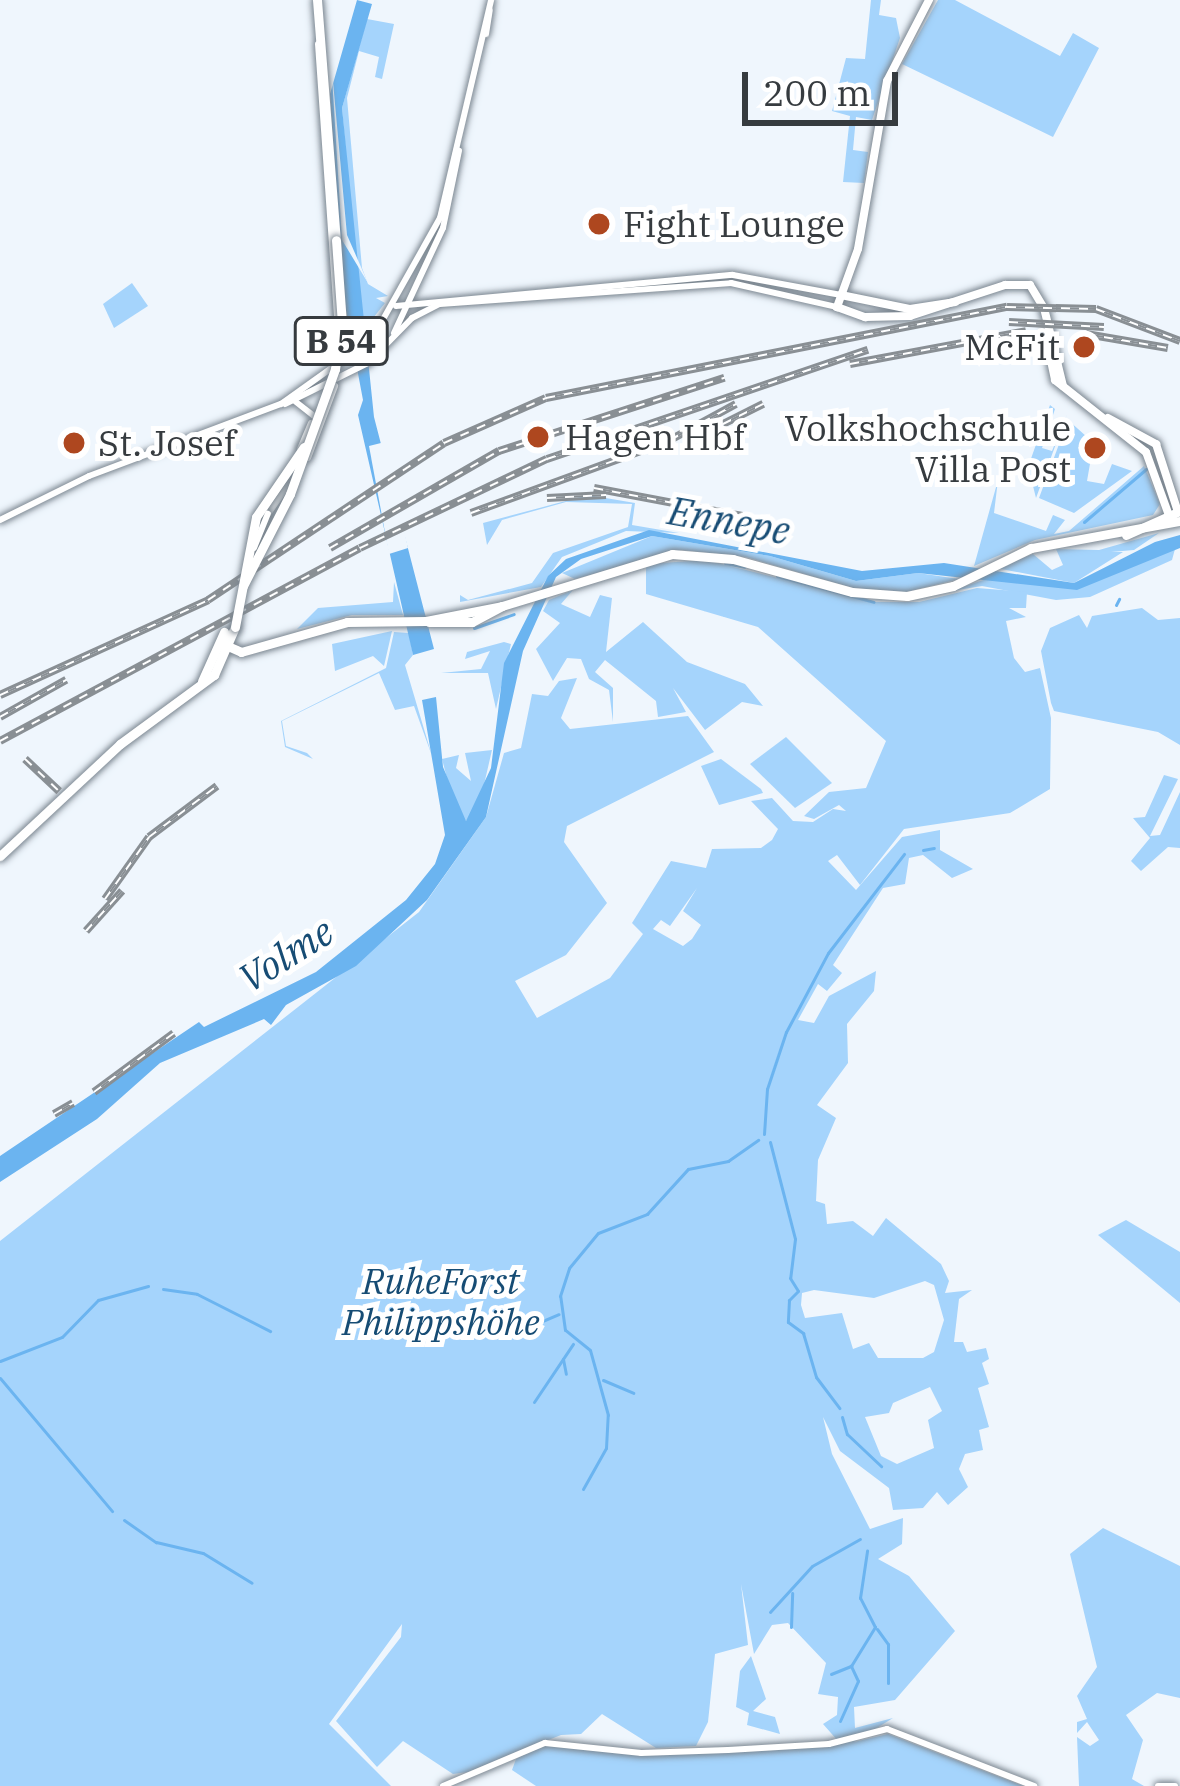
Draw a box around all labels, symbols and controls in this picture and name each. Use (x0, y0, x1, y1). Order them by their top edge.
scale bar (748, 48, 904, 122)
text: 200 m (763, 69, 870, 116)
place label: Fight Lounge (623, 202, 845, 246)
marker: Fight Lounge (586, 211, 612, 237)
road number: B 54 (293, 314, 389, 368)
place label: McFit (964, 325, 1060, 369)
marker: McFit (1071, 334, 1097, 360)
place label: Volkshochschule Villa Post (784, 405, 1071, 490)
place label: Hagen Hbf (565, 415, 745, 459)
place label: St. Josef (98, 421, 236, 465)
marker: Hagen Hbf (522, 421, 554, 453)
marker: St. Josef (61, 430, 87, 456)
marker: Volkshochschule Villa Post (1082, 435, 1108, 461)
water label: Ennepe (664, 487, 794, 555)
water label: Volme (230, 908, 342, 1002)
park label: RuheForst Philippshöhe (342, 1258, 540, 1343)

